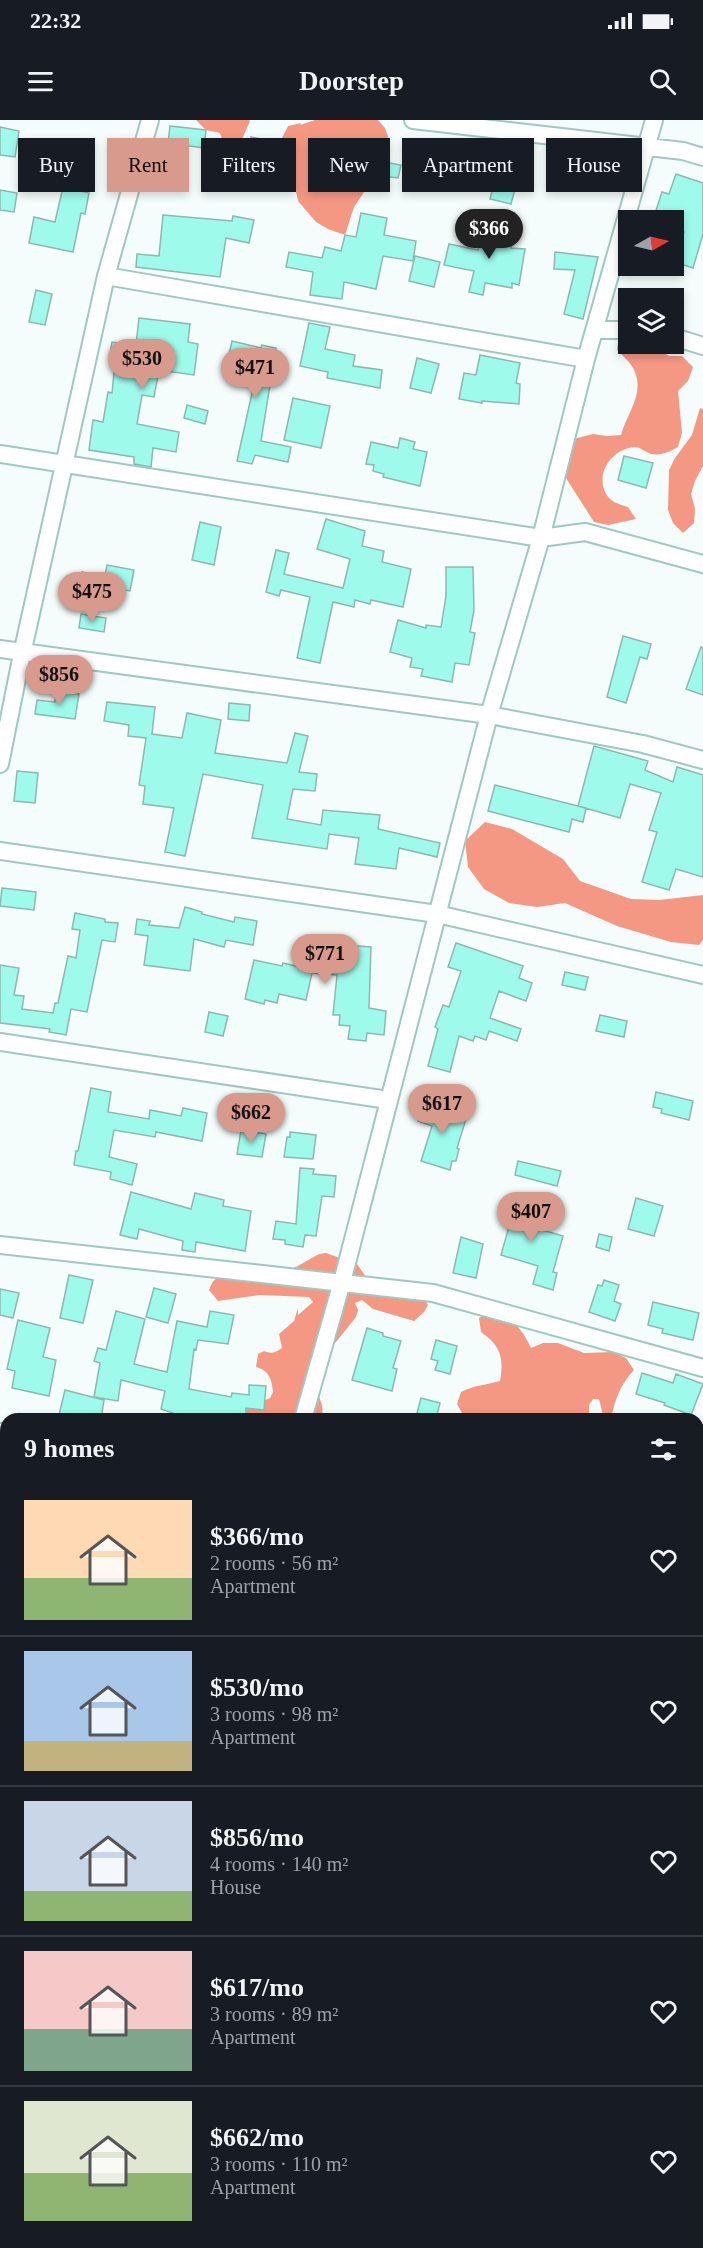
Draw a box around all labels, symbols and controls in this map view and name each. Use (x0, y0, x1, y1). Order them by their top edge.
text: 22:32 (30, 8, 81, 33)
icon: menu (24, 65, 57, 98)
icon: search (646, 65, 679, 98)
text: Doorstep (299, 66, 404, 96)
chip: Buy (18, 138, 95, 192)
chip: Rent (107, 138, 189, 192)
chip: Filters (201, 138, 296, 192)
chip: New (308, 138, 390, 192)
chip: Apartment (402, 138, 534, 192)
chip: House (546, 138, 642, 192)
pin: $366 (453, 209, 525, 260)
north arrow (618, 210, 684, 276)
map controls (618, 210, 684, 354)
text: $366 (469, 217, 509, 239)
button: layers (618, 288, 684, 354)
pin: $530 (106, 339, 178, 390)
text: $530 (122, 347, 162, 369)
pin: $471 (219, 348, 291, 399)
text: $471 (235, 356, 275, 378)
pin: $475 (56, 572, 128, 623)
text: $475 (72, 580, 112, 602)
pin: $856 (23, 655, 95, 706)
text: $856 (39, 663, 79, 685)
pin: $771 (289, 934, 361, 985)
text: $771 (305, 942, 345, 964)
pin: $617 (406, 1084, 478, 1135)
text: $617 (422, 1092, 462, 1114)
pin: $662 (215, 1093, 287, 1144)
text: $662 (231, 1101, 271, 1123)
pin: $407 (495, 1192, 567, 1243)
text: $407 (511, 1200, 551, 1222)
icon: filters (647, 1433, 680, 1466)
text: 9 homes (24, 1434, 114, 1463)
text: $366/mo (210, 1522, 304, 1551)
icon: home (72, 1524, 144, 1596)
icon: heart (647, 1544, 680, 1577)
text: 2 rooms · 56 m² (210, 1552, 338, 1574)
text: Apartment (210, 1575, 296, 1597)
text: $530/mo (210, 1673, 304, 1702)
icon: home (72, 1675, 144, 1747)
icon: heart (647, 1695, 680, 1728)
text: 3 rooms · 98 m² (210, 1703, 338, 1725)
text: Apartment (210, 1726, 296, 1748)
text: $856/mo (210, 1823, 304, 1852)
icon: home (72, 1825, 144, 1897)
icon: heart (647, 1845, 680, 1878)
text: 4 rooms · 140 m² (210, 1853, 348, 1875)
text: House (210, 1876, 261, 1898)
text: $617/mo (210, 1973, 304, 2002)
icon: home (72, 1975, 144, 2047)
icon: heart (647, 1995, 680, 2028)
text: 3 rooms · 89 m² (210, 2003, 338, 2025)
text: Apartment (210, 2026, 296, 2048)
text: $662/mo (210, 2123, 304, 2152)
icon: home (72, 2125, 144, 2197)
icon: heart (647, 2145, 680, 2178)
text: 3 rooms · 110 m² (210, 2153, 347, 2175)
text: Apartment (210, 2176, 296, 2198)

